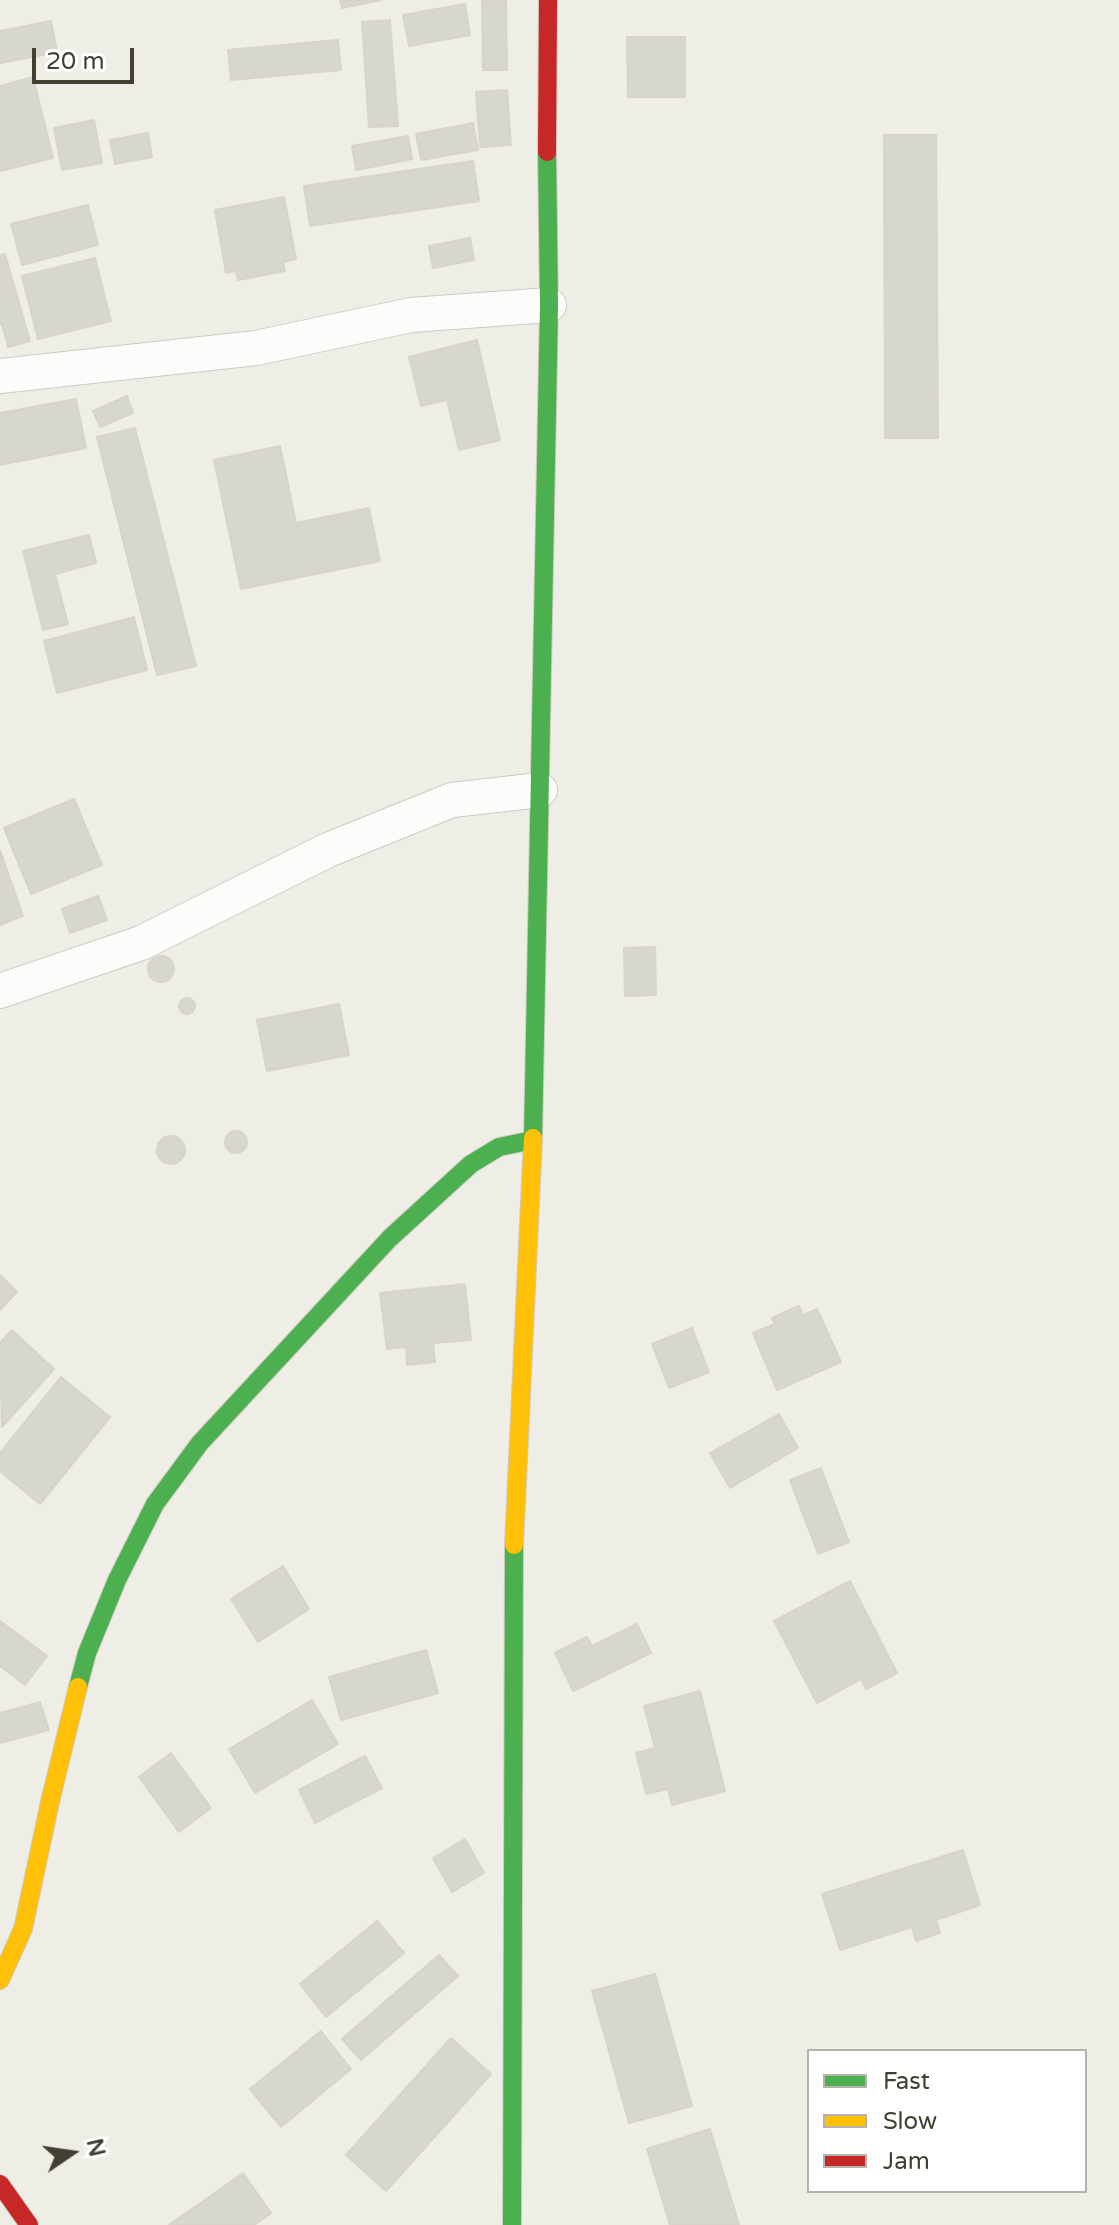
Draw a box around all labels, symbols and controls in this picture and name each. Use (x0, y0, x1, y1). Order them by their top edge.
scale bar (36, 32, 138, 82)
text: 20 m (46, 47, 104, 76)
legend (807, 2049, 1087, 2193)
text: Fast (883, 2067, 930, 2096)
text: Slow (883, 2107, 937, 2136)
north arrow (32, 2113, 112, 2193)
text: N (81, 2136, 110, 2159)
text: Jam (883, 2147, 930, 2176)

